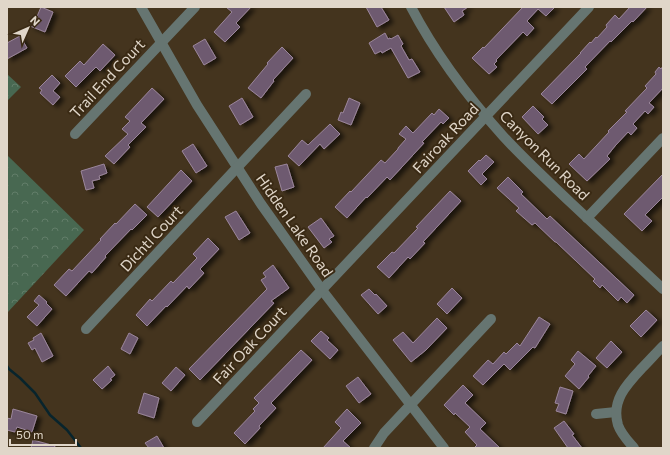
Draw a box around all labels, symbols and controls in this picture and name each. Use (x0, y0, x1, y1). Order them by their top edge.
north arrow (8, 8, 48, 48)
text: N (28, 13, 43, 28)
street label: Trail End Court (66, 35, 148, 121)
street label: Fairoak Road (408, 99, 482, 177)
street label: Canyon Run Road (496, 106, 594, 204)
street label: Hidden Lake Road (253, 170, 337, 280)
street label: Dichtl Court (116, 201, 186, 275)
street label: Fair Oak Court (208, 302, 290, 388)
scale bar (10, 421, 76, 447)
text: 50 m (16, 427, 44, 441)

